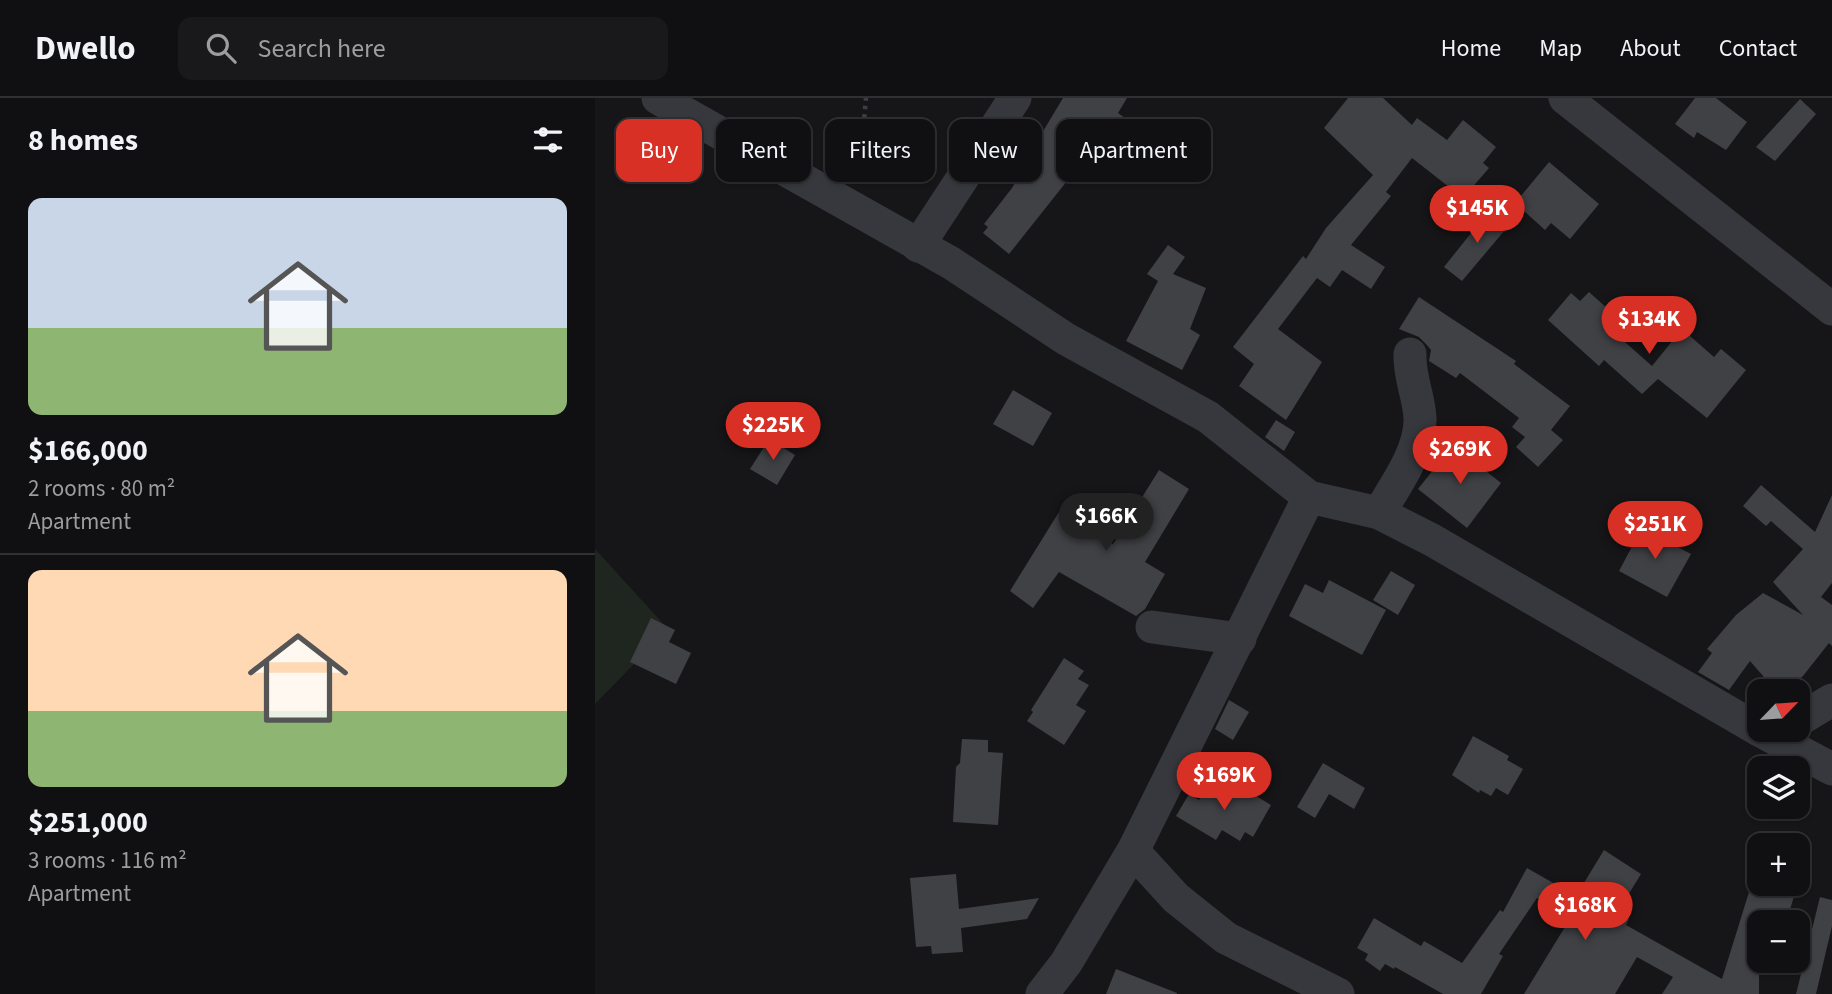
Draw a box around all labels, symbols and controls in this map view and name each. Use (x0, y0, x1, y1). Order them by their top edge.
search box (178, 17, 668, 80)
text: Dwello (35, 25, 136, 72)
icon: search (202, 29, 240, 67)
text: Search here (258, 30, 386, 67)
text: Home (1441, 31, 1501, 66)
text: Map (1539, 31, 1582, 66)
text: About (1620, 31, 1681, 66)
text: Contact (1719, 31, 1797, 66)
text: 8 homes (28, 119, 138, 162)
chip: Buy (616, 119, 702, 182)
chip: Rent (716, 119, 811, 182)
chip: Filters (825, 119, 935, 182)
chip: New (949, 119, 1042, 182)
chip: Apartment (1056, 119, 1211, 182)
icon: filters (529, 121, 567, 159)
pin: $145K (1428, 186, 1526, 245)
text: $145K (1446, 191, 1508, 224)
icon: home (235, 243, 361, 369)
pin: $134K (1600, 296, 1698, 356)
text: $134K (1618, 302, 1680, 335)
pin: $225K (724, 402, 822, 462)
text: $225K (742, 408, 804, 441)
pin: $269K (1411, 426, 1509, 486)
text: $166,000 (28, 429, 148, 472)
text: $269K (1429, 432, 1491, 465)
text: 2 rooms · 80 m² (28, 472, 175, 505)
pin: $166K (1057, 494, 1155, 553)
text: $166K (1075, 499, 1137, 532)
pin: $251K (1606, 502, 1704, 561)
text: Apartment (28, 505, 131, 538)
text: $251K (1624, 507, 1686, 540)
icon: home (235, 615, 361, 741)
north arrow (1747, 679, 1809, 742)
map controls (1747, 679, 1810, 973)
pin: $169K (1175, 752, 1273, 812)
button: layers (1747, 756, 1810, 819)
text: $169K (1193, 758, 1255, 791)
text: $251,000 (28, 801, 148, 844)
button: + (1747, 833, 1810, 896)
text: 3 rooms · 116 m² (28, 844, 187, 877)
text: Apartment (28, 877, 131, 910)
pin: $168K (1536, 882, 1634, 942)
text: $168K (1554, 888, 1616, 921)
button: − (1747, 910, 1810, 973)

